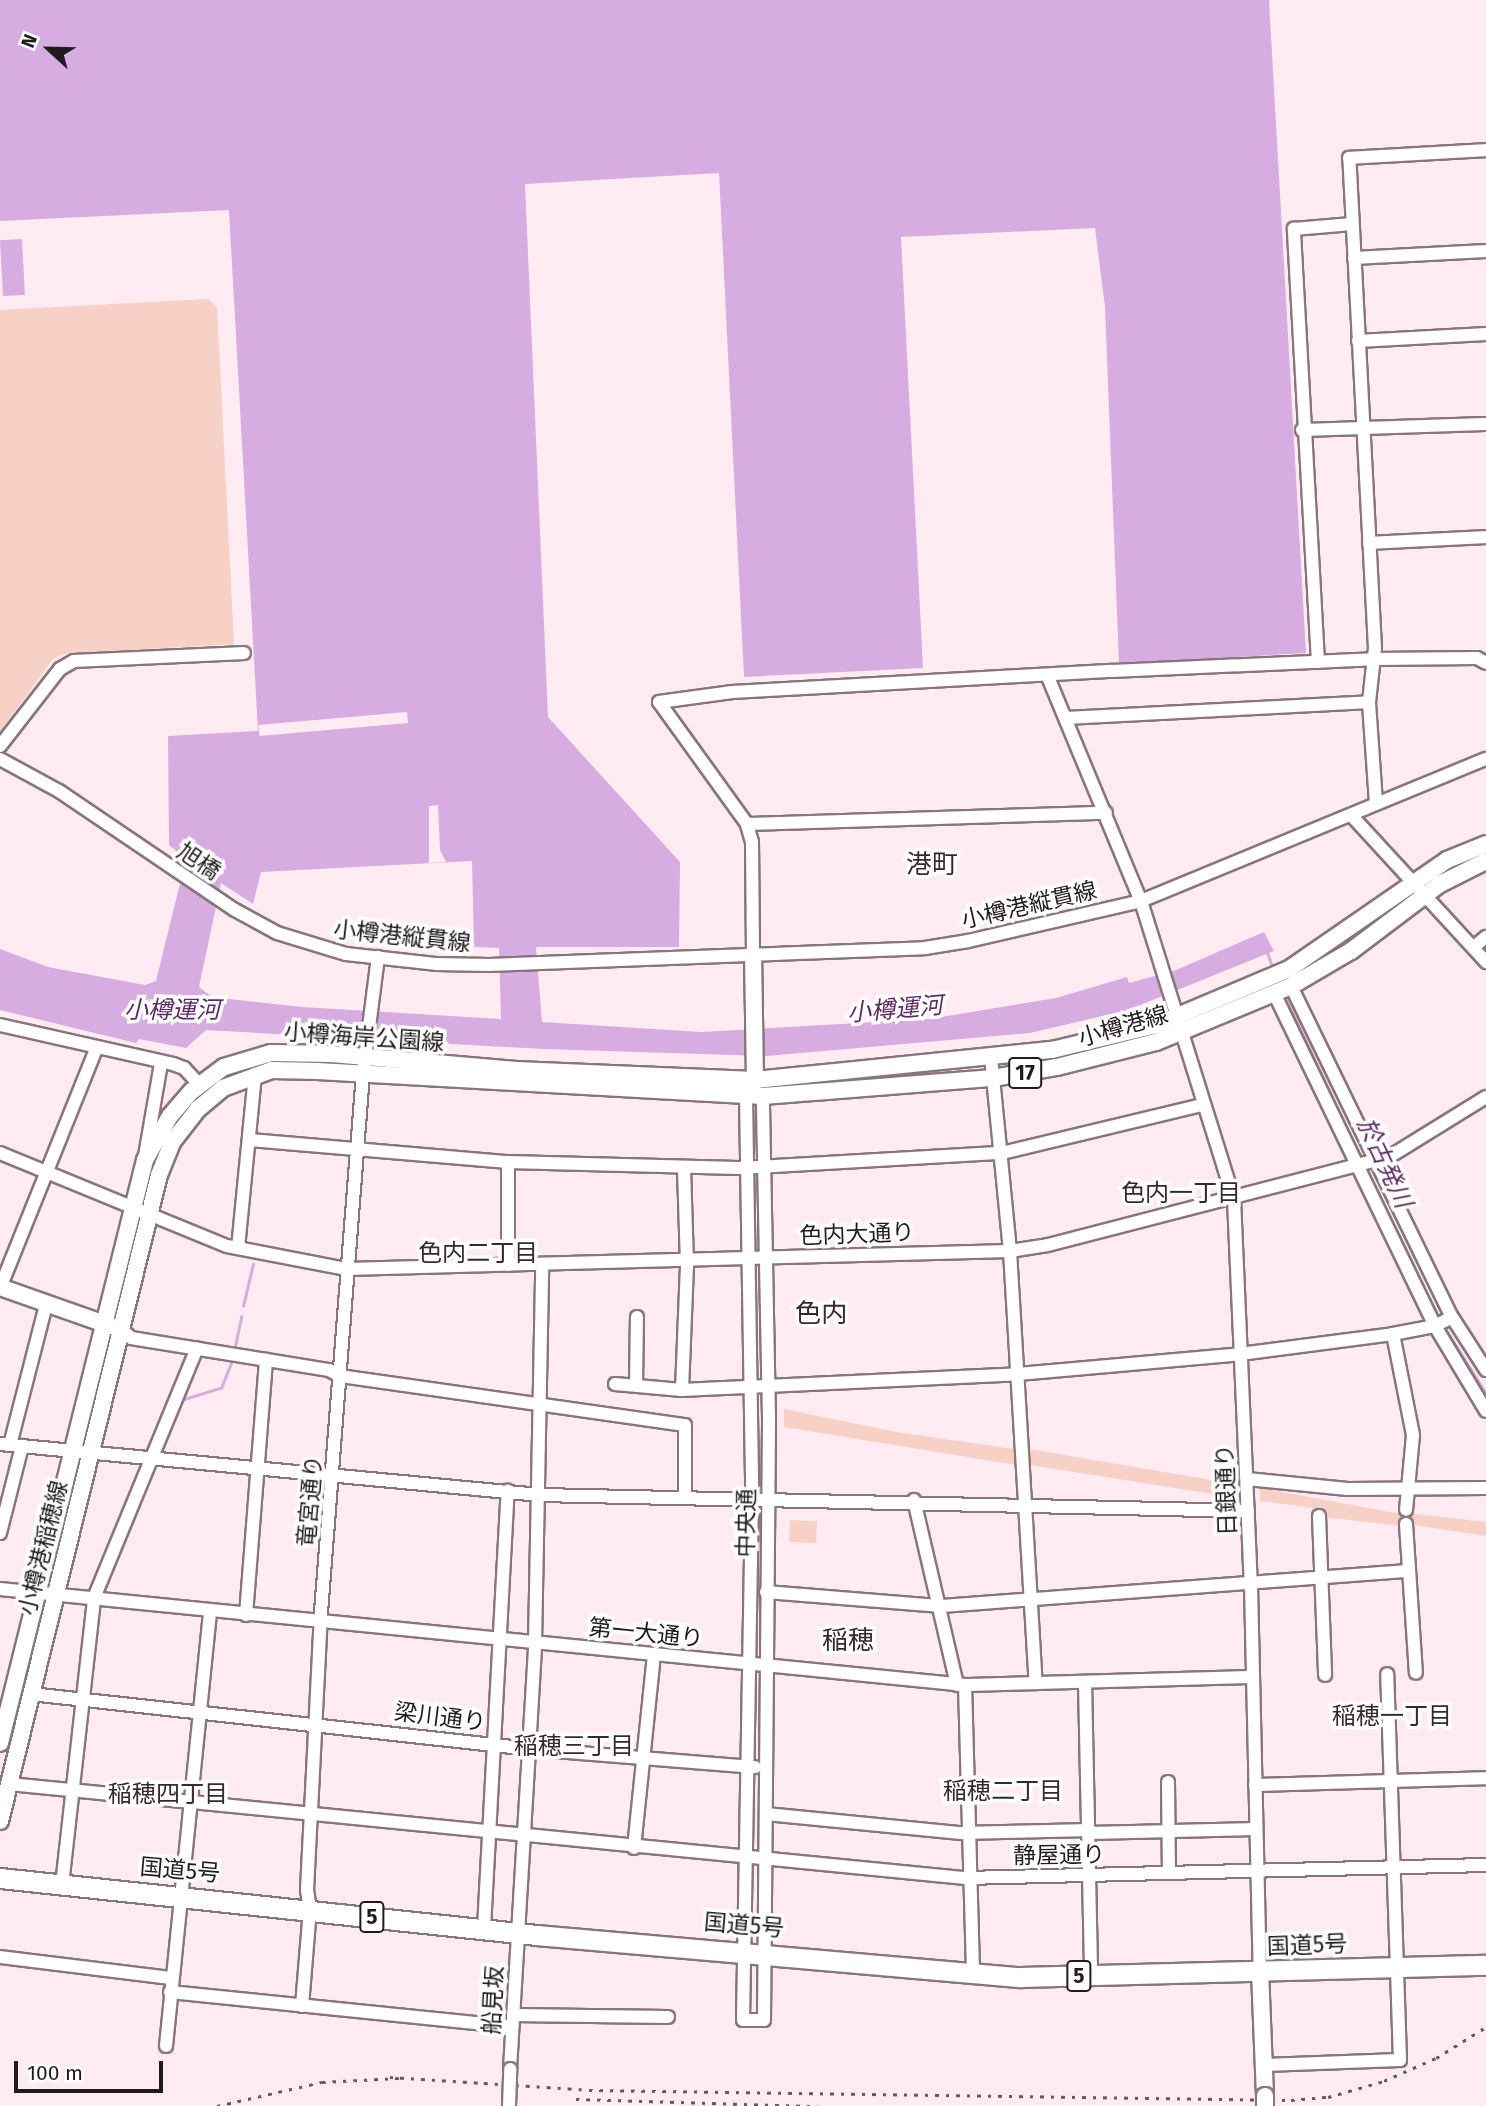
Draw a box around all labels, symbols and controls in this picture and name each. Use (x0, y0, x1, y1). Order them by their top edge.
north arrow (14, 14, 84, 84)
text: N (16, 31, 42, 51)
street label: 旭橋 (172, 837, 226, 885)
district label: 港町 (906, 849, 958, 881)
street label: 小樽港縦貫線 (959, 876, 1099, 934)
street label: 小樽港縦貫線 (332, 915, 472, 957)
water label: 小樽運河 (846, 991, 944, 1029)
water label: 小樽運河 (124, 997, 220, 1025)
street label: 小樽港線 (1075, 1000, 1171, 1052)
street label: 小樽海岸公園線 (283, 1018, 445, 1056)
road number: 17 (1007, 1056, 1042, 1090)
water label: 於古発川 (1351, 1113, 1417, 1213)
district label: 色内一丁目 (1121, 1180, 1241, 1208)
street label: 色内大通り (799, 1218, 915, 1250)
district label: 色内二丁目 (418, 1240, 538, 1268)
district label: 色内 (795, 1298, 847, 1330)
street label: 日銀通り (1211, 1444, 1241, 1536)
street label: 竜宮通り (292, 1454, 328, 1548)
street label: 小樽港稲穂線 (13, 1478, 73, 1618)
street label: 中央通 (732, 1488, 760, 1558)
street label: 第一大通り (587, 1613, 705, 1653)
district label: 稲穂 (822, 1625, 874, 1657)
street label: 梁川通り (393, 1698, 487, 1736)
district label: 稲穂一丁目 (1332, 1703, 1452, 1731)
district label: 稲穂三丁目 (514, 1733, 634, 1761)
district label: 稲穂二丁目 (943, 1778, 1063, 1806)
district label: 稲穂四丁目 (108, 1781, 228, 1809)
street label: 静屋通り (1013, 1840, 1105, 1870)
street label: 国道5号 (139, 1853, 221, 1887)
road number: 5 (358, 1899, 386, 1934)
street label: 国道5号 (703, 1908, 785, 1942)
street label: 国道5号 (1266, 1930, 1348, 1960)
road number: 5 (1065, 1958, 1093, 1994)
street label: 船見坂 (477, 1965, 509, 2035)
scale bar (18, 2046, 166, 2090)
text: 100 m (27, 2060, 83, 2086)

